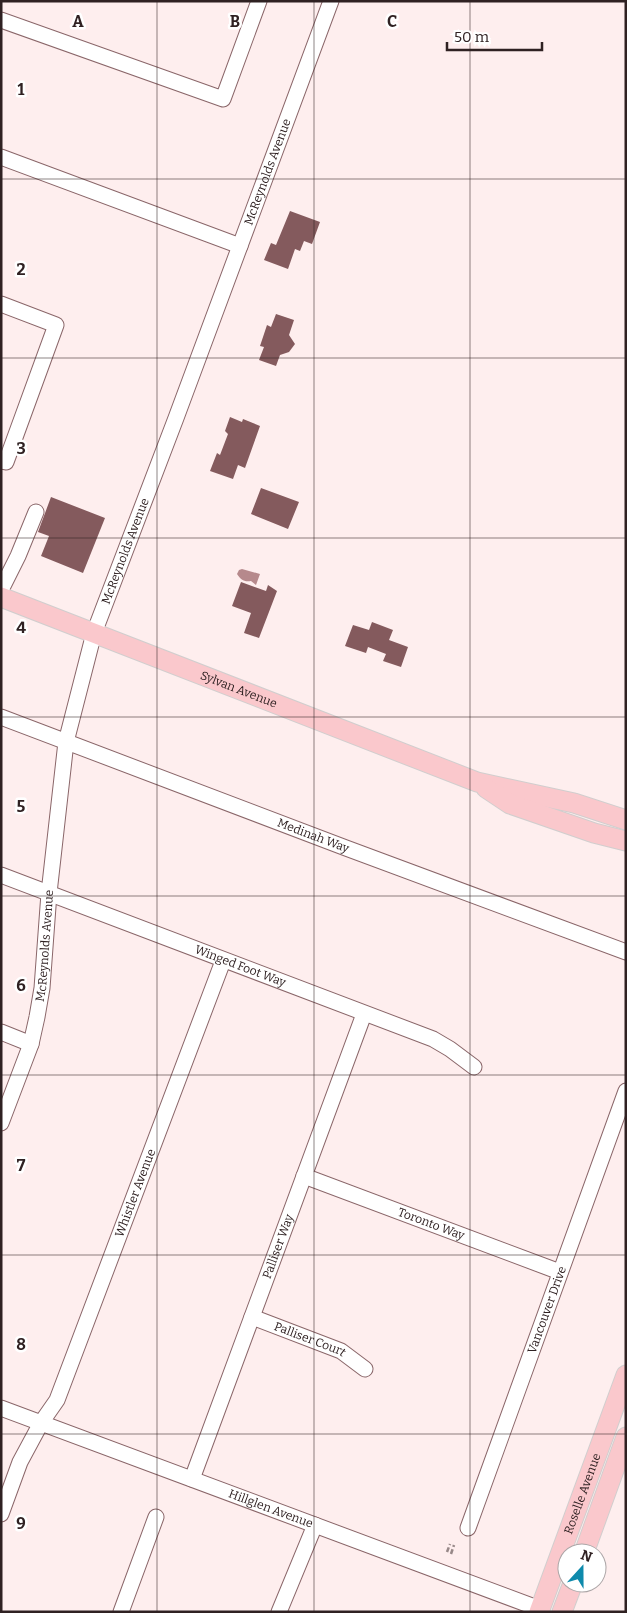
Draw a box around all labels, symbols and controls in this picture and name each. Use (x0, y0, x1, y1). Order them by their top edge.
text: A (72, 12, 84, 31)
text: B (230, 12, 240, 31)
text: C (387, 12, 397, 31)
scale bar (447, 20, 542, 52)
text: 50 m (454, 28, 490, 46)
text: 1 (18, 80, 25, 99)
street label: McReynolds Avenue (241, 117, 294, 227)
text: 2 (16, 260, 26, 279)
text: 3 (16, 439, 26, 458)
street label: McReynolds Avenue (99, 496, 152, 606)
text: 4 (16, 618, 26, 637)
street label: Sylvan Avenue (198, 668, 279, 711)
text: 5 (17, 797, 26, 816)
street label: Medinah Way (275, 816, 352, 856)
street label: McReynolds Avenue (33, 889, 56, 1003)
street label: Winged Foot Way (193, 942, 288, 990)
text: 6 (16, 976, 26, 995)
street label: Whistler Avenue (112, 1147, 158, 1239)
text: 7 (17, 1156, 26, 1175)
street label: Toronto Way (396, 1205, 467, 1243)
street label: Palliser Way (260, 1212, 297, 1281)
street label: Vancouver Drive (525, 1264, 569, 1355)
street label: Palliser Court (272, 1319, 349, 1360)
text: 8 (16, 1335, 26, 1354)
street label: Roselle Avenue (561, 1451, 604, 1536)
street label: Hillglen Avenue (227, 1487, 315, 1531)
text: 9 (16, 1514, 26, 1533)
north arrow (557, 1543, 607, 1593)
text: N (578, 1546, 595, 1566)

